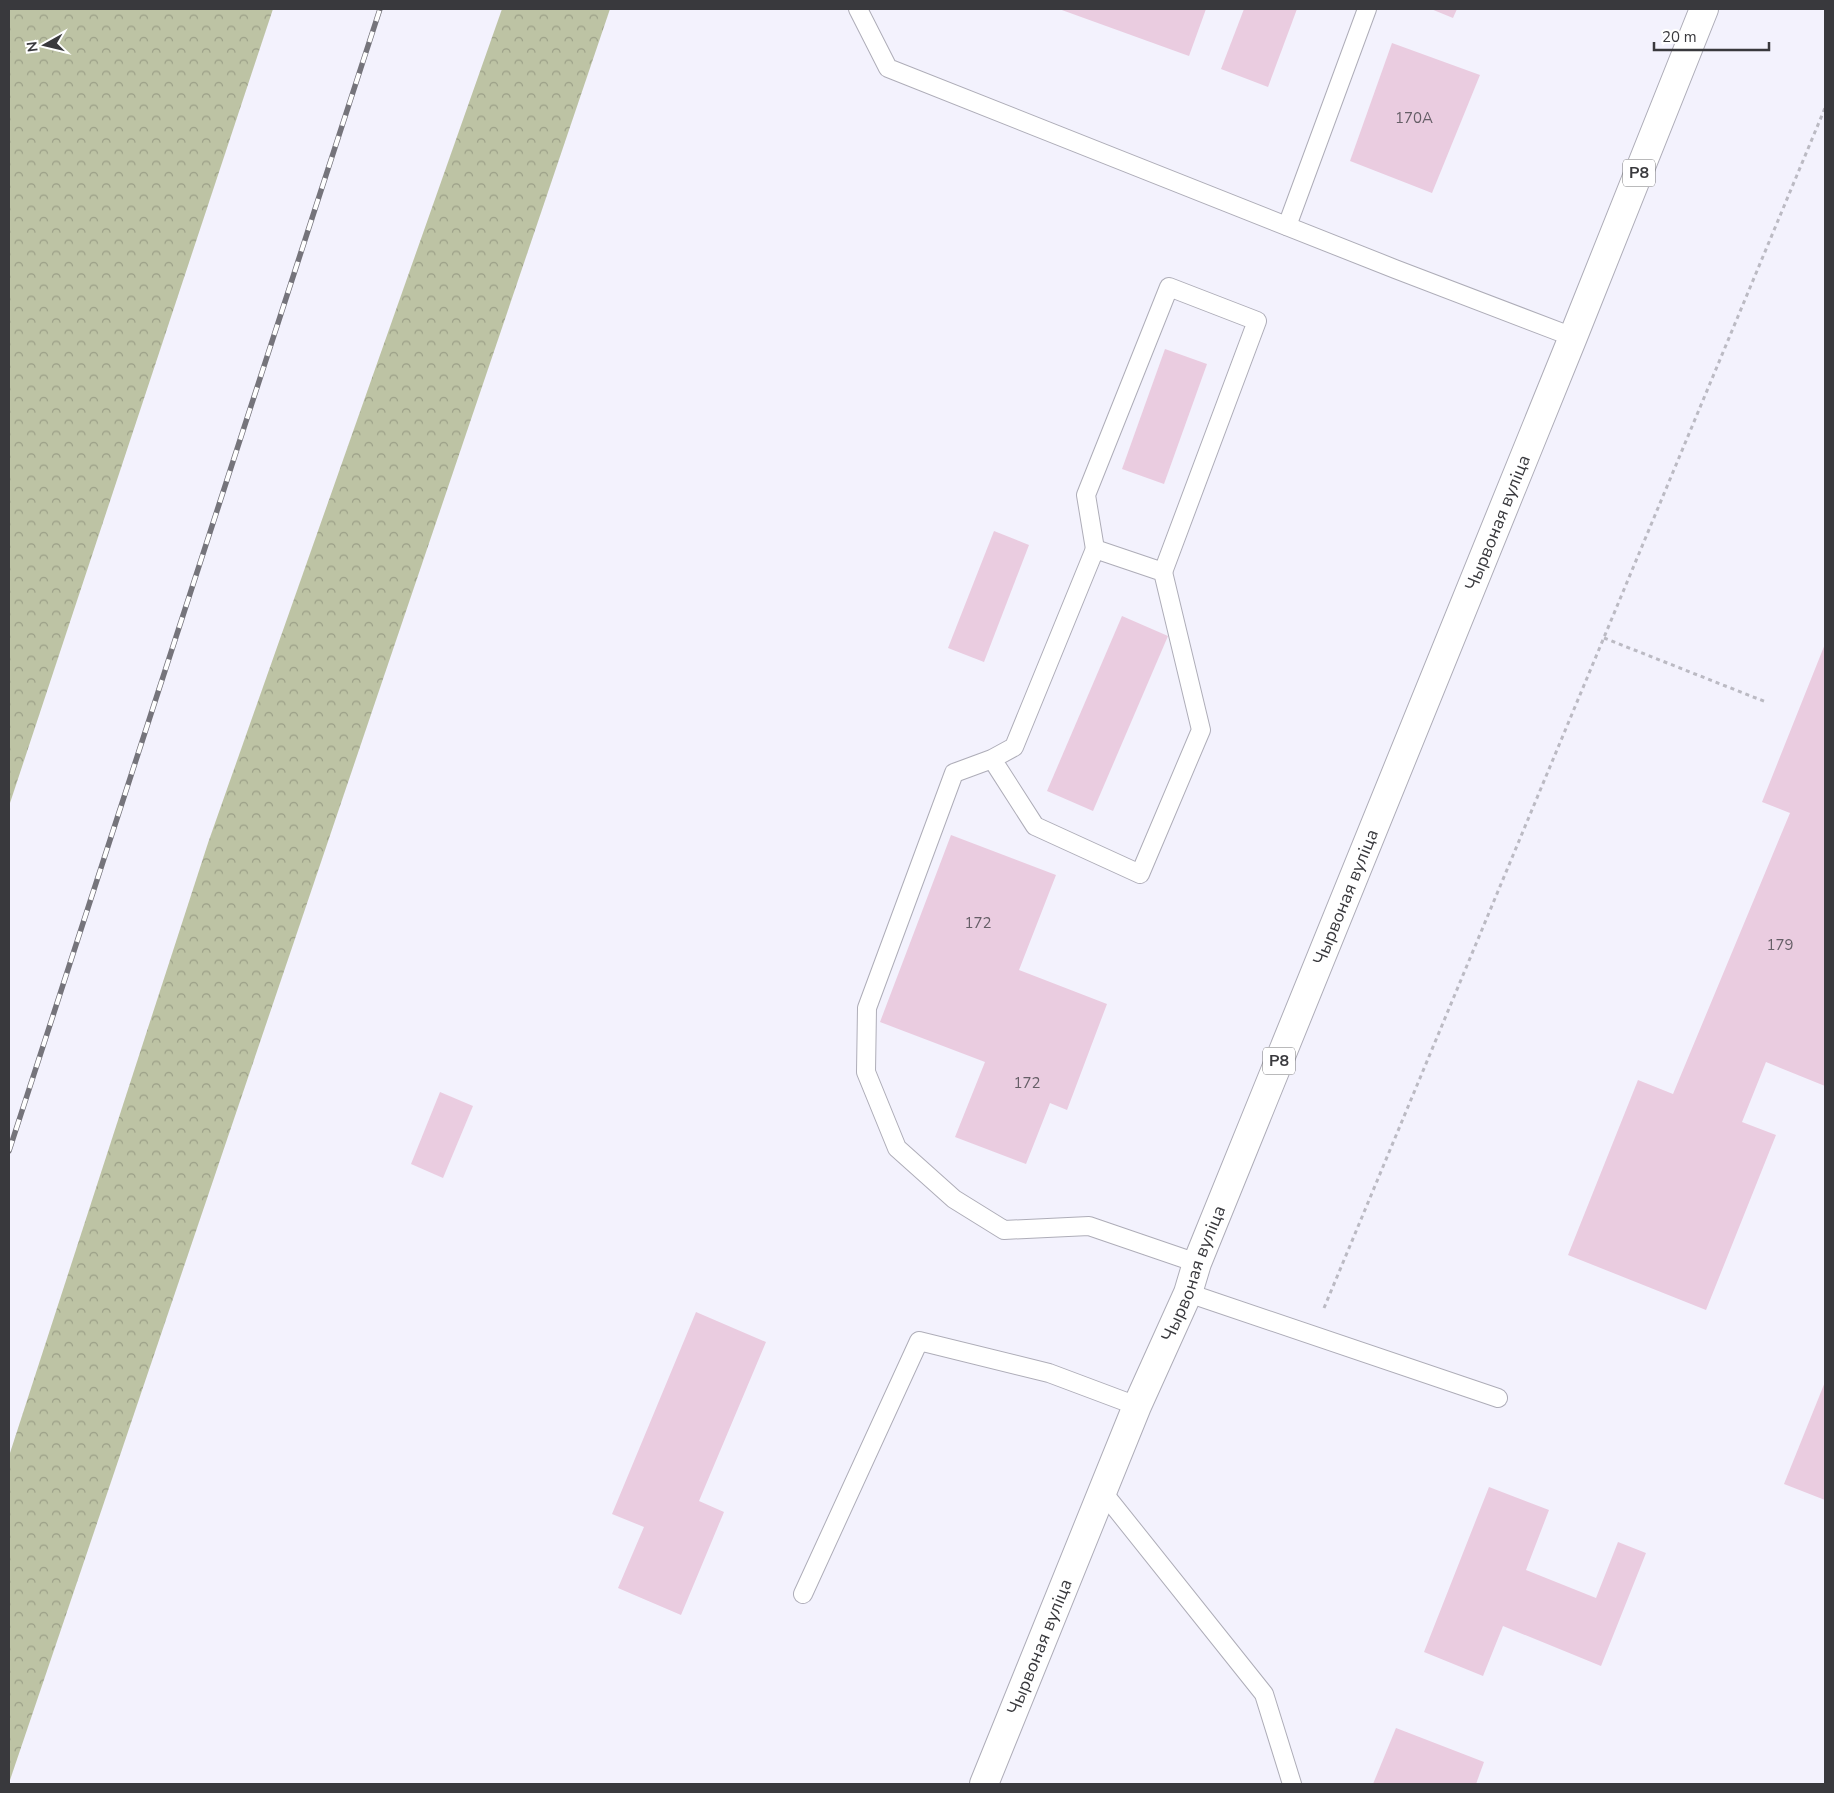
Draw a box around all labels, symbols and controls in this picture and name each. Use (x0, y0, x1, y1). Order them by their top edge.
north arrow (20, 20, 70, 70)
scale bar (1654, 20, 1769, 52)
text: 20 m (1662, 27, 1697, 47)
text: N (22, 40, 43, 53)
house number: 170А (1395, 108, 1433, 128)
road number: Р8 (1623, 160, 1655, 187)
street label: Чырвоная вуліца (1459, 451, 1536, 594)
street label: Чырвоная вуліца (1307, 826, 1384, 969)
house number: 172 (964, 913, 992, 933)
house number: 179 (1766, 935, 1794, 955)
road number: Р8 (1263, 1048, 1295, 1074)
house number: 172 (1013, 1073, 1041, 1093)
street label: Чырвоная вуліца (1156, 1202, 1231, 1345)
street label: Чырвоная вуліца (1001, 1575, 1078, 1718)

